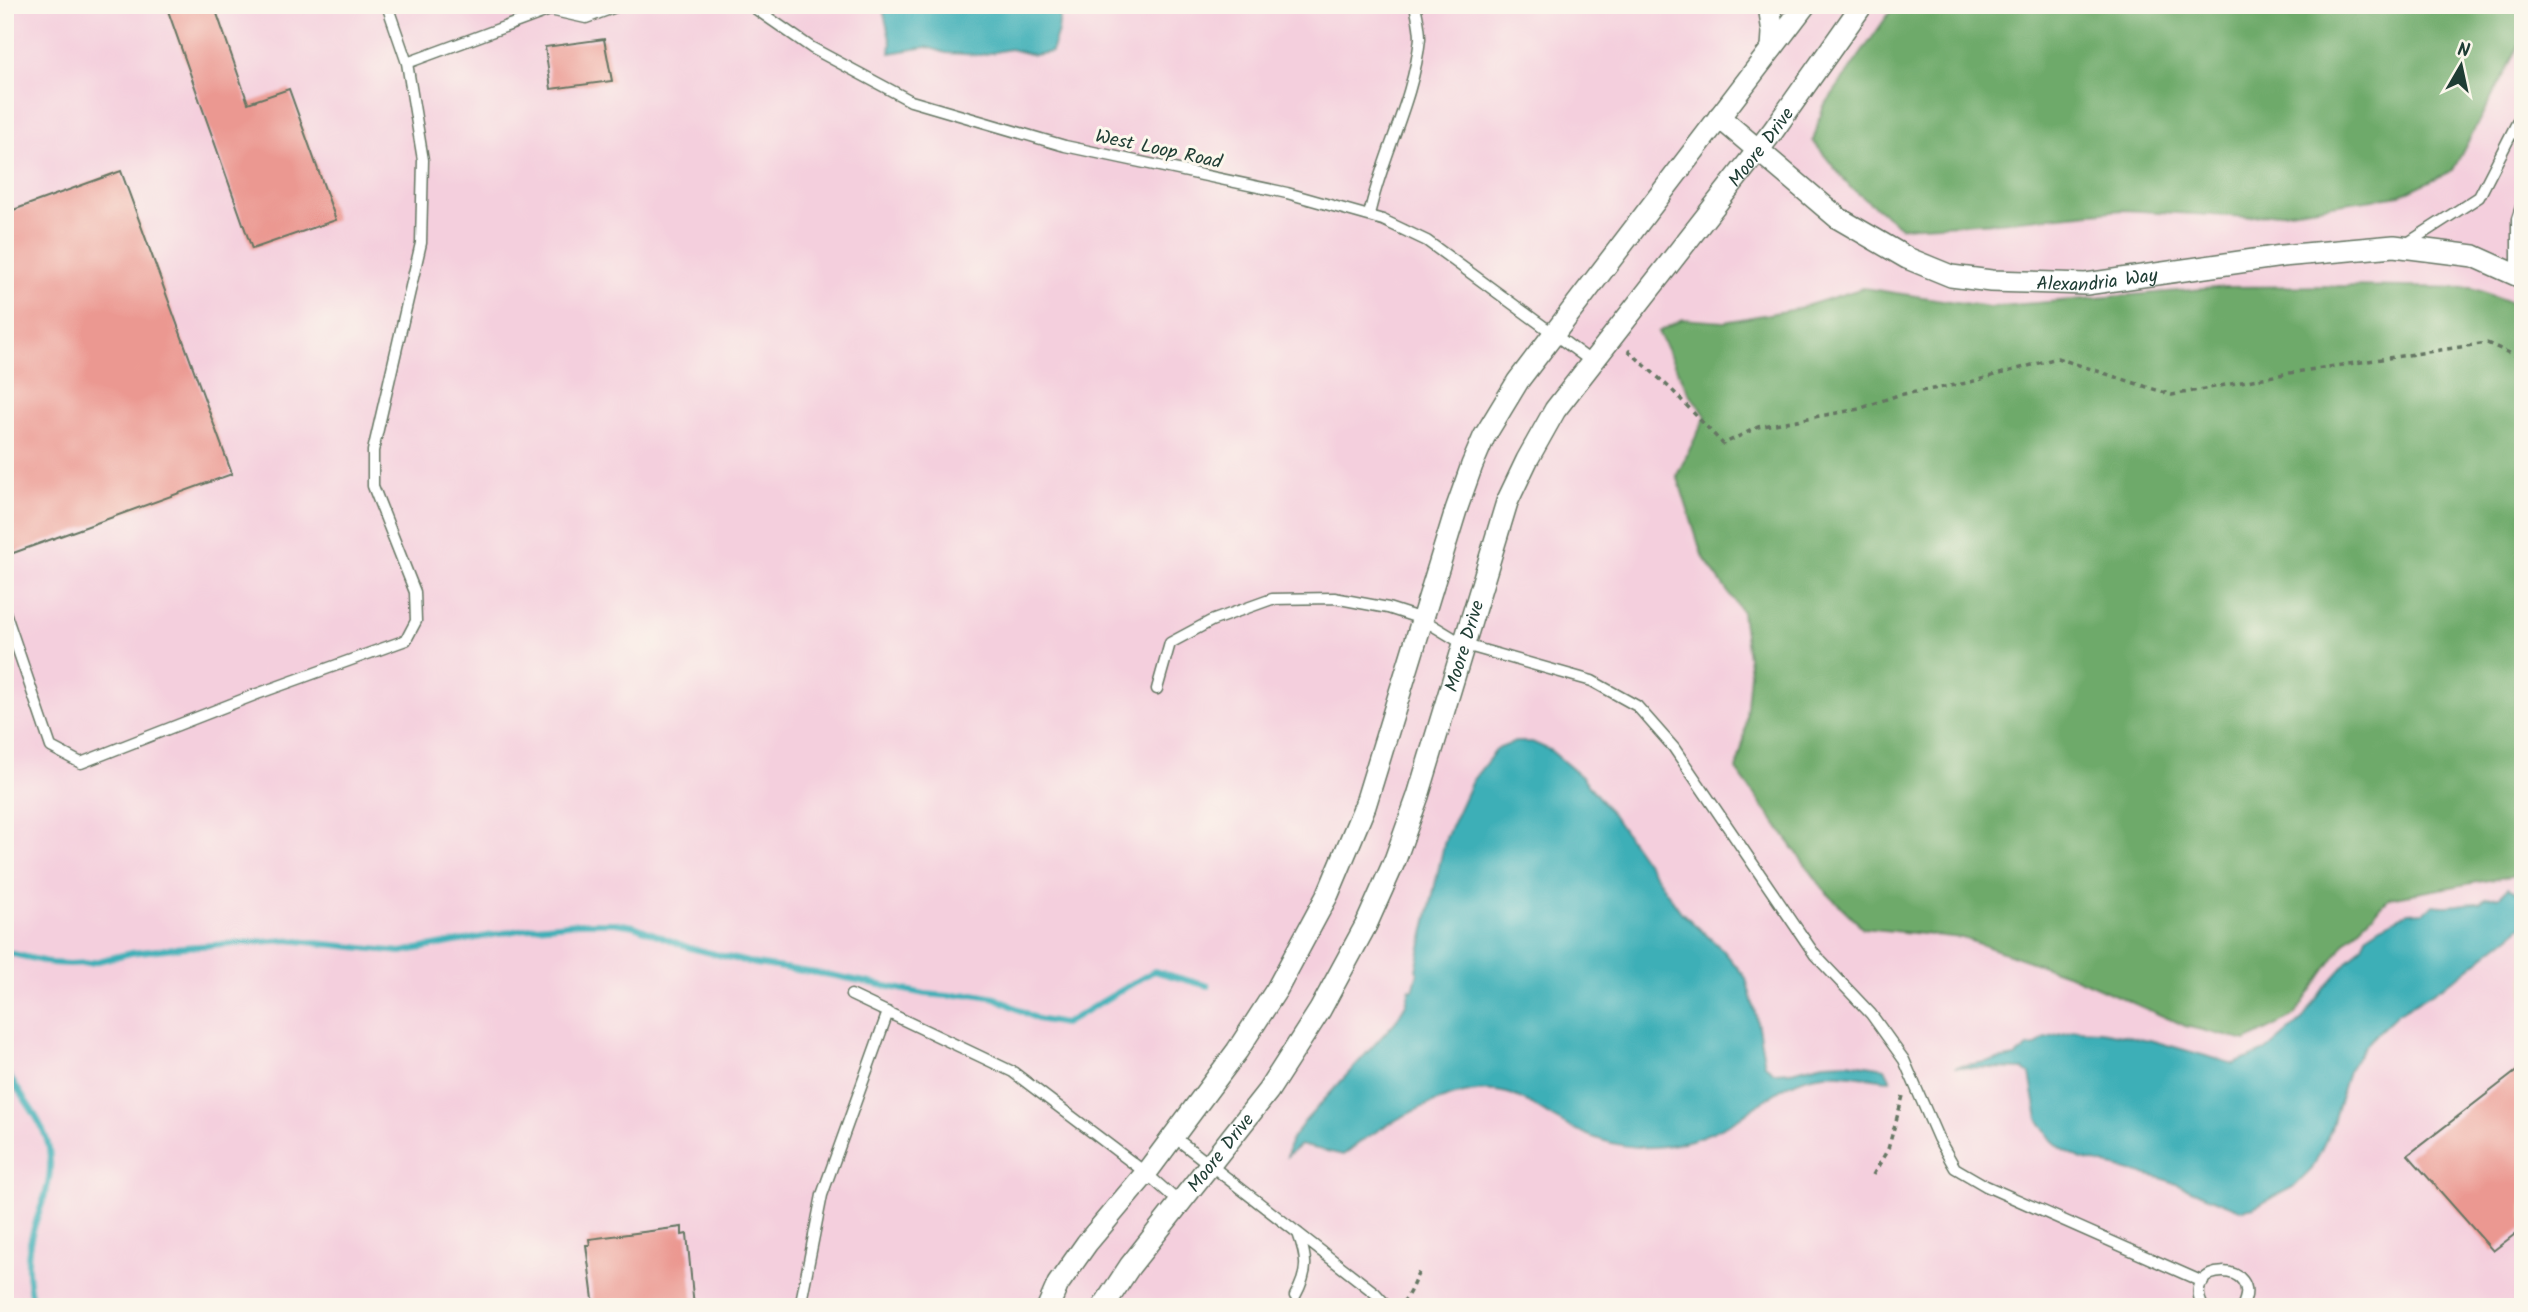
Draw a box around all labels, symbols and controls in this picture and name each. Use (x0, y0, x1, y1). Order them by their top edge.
north arrow (2426, 32, 2496, 102)
text: N (2455, 35, 2472, 67)
street label: Moore Drive (1721, 101, 1803, 195)
street label: West Loop Road (1092, 122, 1225, 178)
street label: Alexandria Way (2036, 261, 2161, 301)
street label: Moore Drive (1437, 596, 1494, 696)
street label: Moore Drive (1180, 1107, 1263, 1200)

